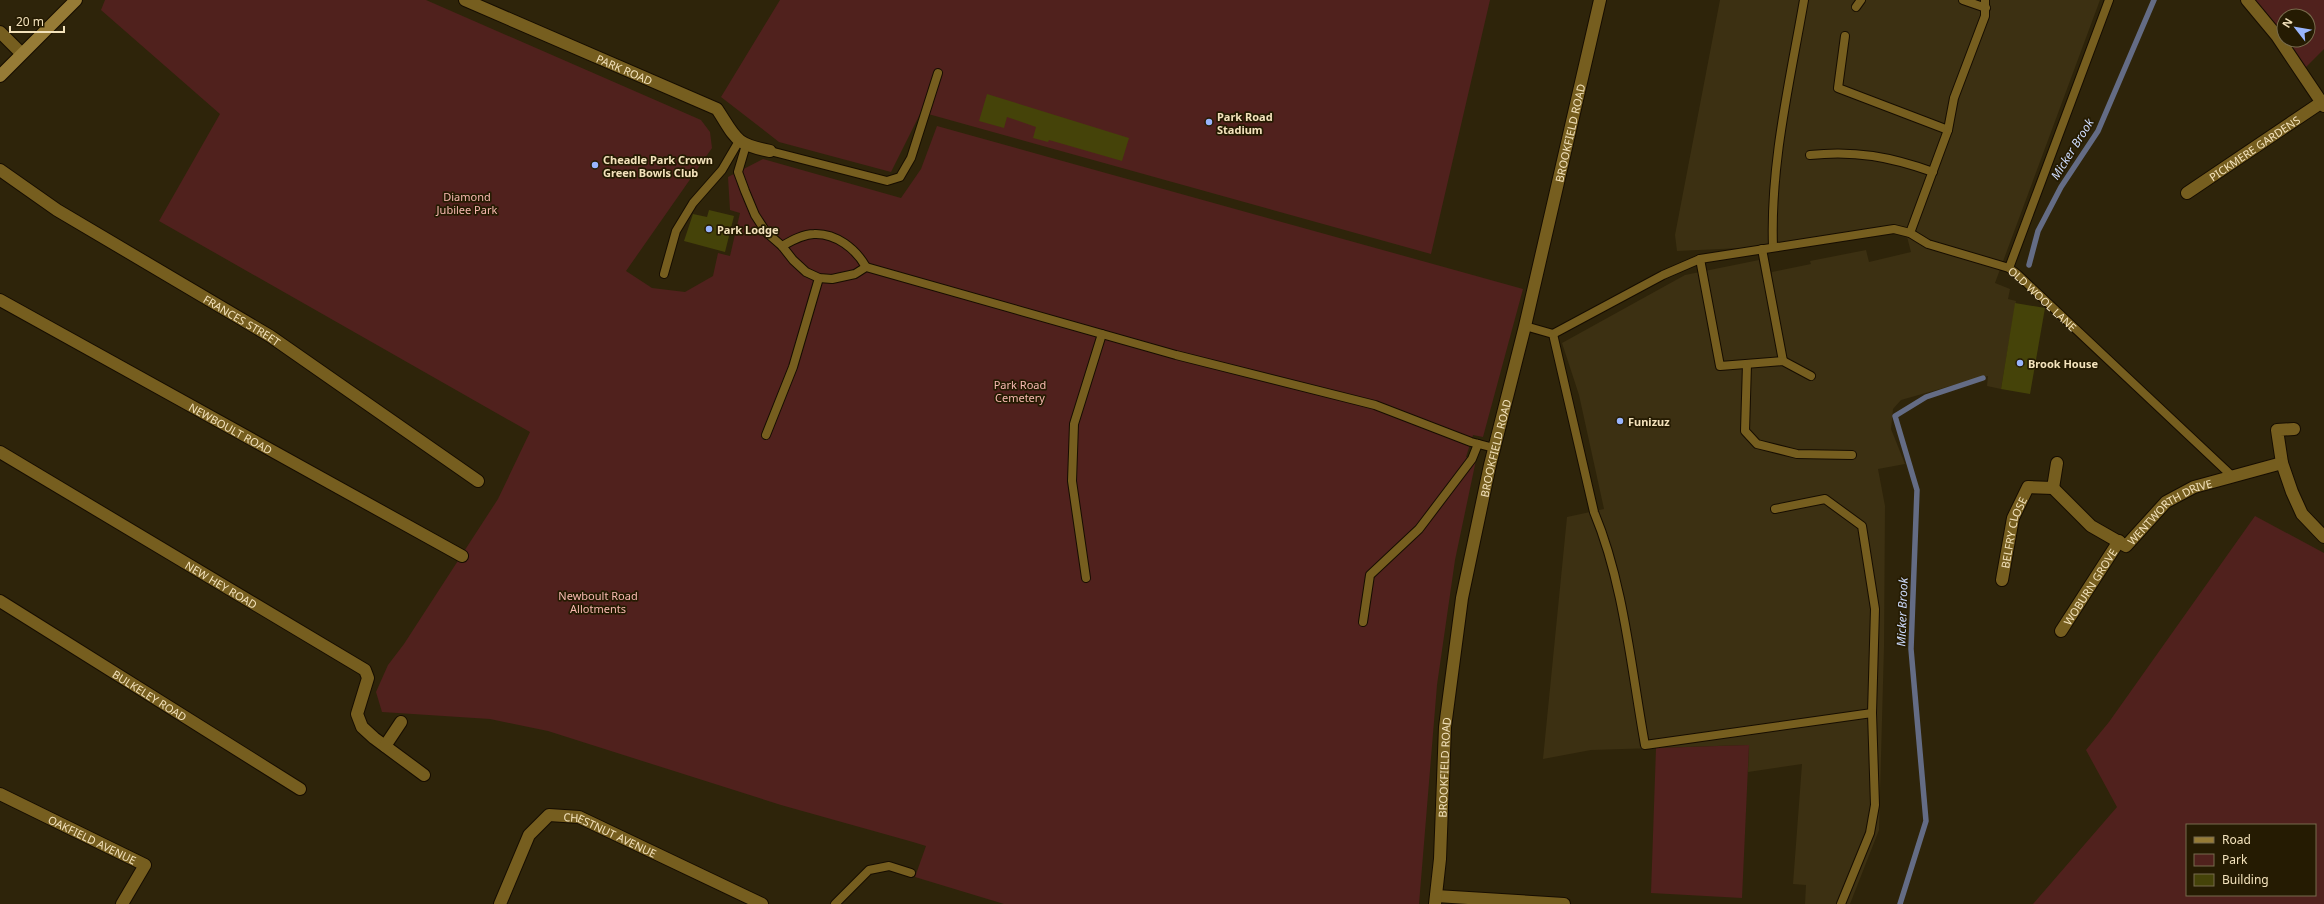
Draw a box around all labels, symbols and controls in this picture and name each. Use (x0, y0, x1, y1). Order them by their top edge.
scale bar (10, 8, 64, 34)
north arrow (2276, 8, 2316, 48)
text: 20 m (16, 13, 44, 30)
text: N (2278, 15, 2296, 30)
street label: PARK ROAD (594, 50, 655, 88)
street label: BROOKFIELD ROAD (1551, 82, 1588, 183)
place label: Park Road Stadium (1217, 109, 1273, 137)
street label: PICKMERE GARDENS (2206, 112, 2303, 184)
water label: Micker Brook (2046, 114, 2098, 183)
marker: Park Road Stadium (1204, 117, 1214, 127)
place label: Cheadle Park Crown Green Bowls Club (603, 152, 713, 180)
marker: Cheadle Park Crown Green Bowls Club (590, 160, 600, 170)
park label: Diamond Jubilee Park (436, 189, 497, 217)
place label: Park Lodge (717, 222, 779, 237)
marker: Park Lodge (704, 224, 714, 234)
street label: OLD WOOL LANE (2005, 263, 2080, 334)
street label: FRANCES STREET (201, 291, 284, 349)
place label: Brook House (2028, 356, 2098, 371)
marker: Brook House (2015, 358, 2025, 368)
park label: Park Road Cemetery (994, 377, 1046, 405)
street label: BROOKFIELD ROAD (1476, 397, 1514, 499)
street label: NEWBOULT ROAD (186, 399, 275, 457)
place label: Funizuz (1628, 414, 1670, 429)
marker: Funizuz (1615, 416, 1625, 426)
street label: WENTWORTH DRIVE (2123, 475, 2214, 548)
street label: BELFRY CLOSE (1997, 494, 2030, 569)
street label: WOBURN GROVE (2060, 545, 2120, 628)
street label: NEW HEY ROAD (183, 557, 260, 612)
water label: Micker Brook (1892, 576, 1912, 647)
park label: Newboult Road Allotments (558, 588, 638, 616)
street label: BULKELEY ROAD (110, 666, 190, 724)
street label: BROOKFIELD ROAD (1434, 716, 1454, 818)
street label: CHESTNUT AVENUE (563, 808, 659, 860)
street label: OAKFIELD AVENUE (46, 811, 139, 867)
legend (2186, 824, 2316, 896)
text: Road (2222, 831, 2251, 848)
text: Park (2222, 851, 2248, 868)
text: Building (2222, 871, 2269, 888)

